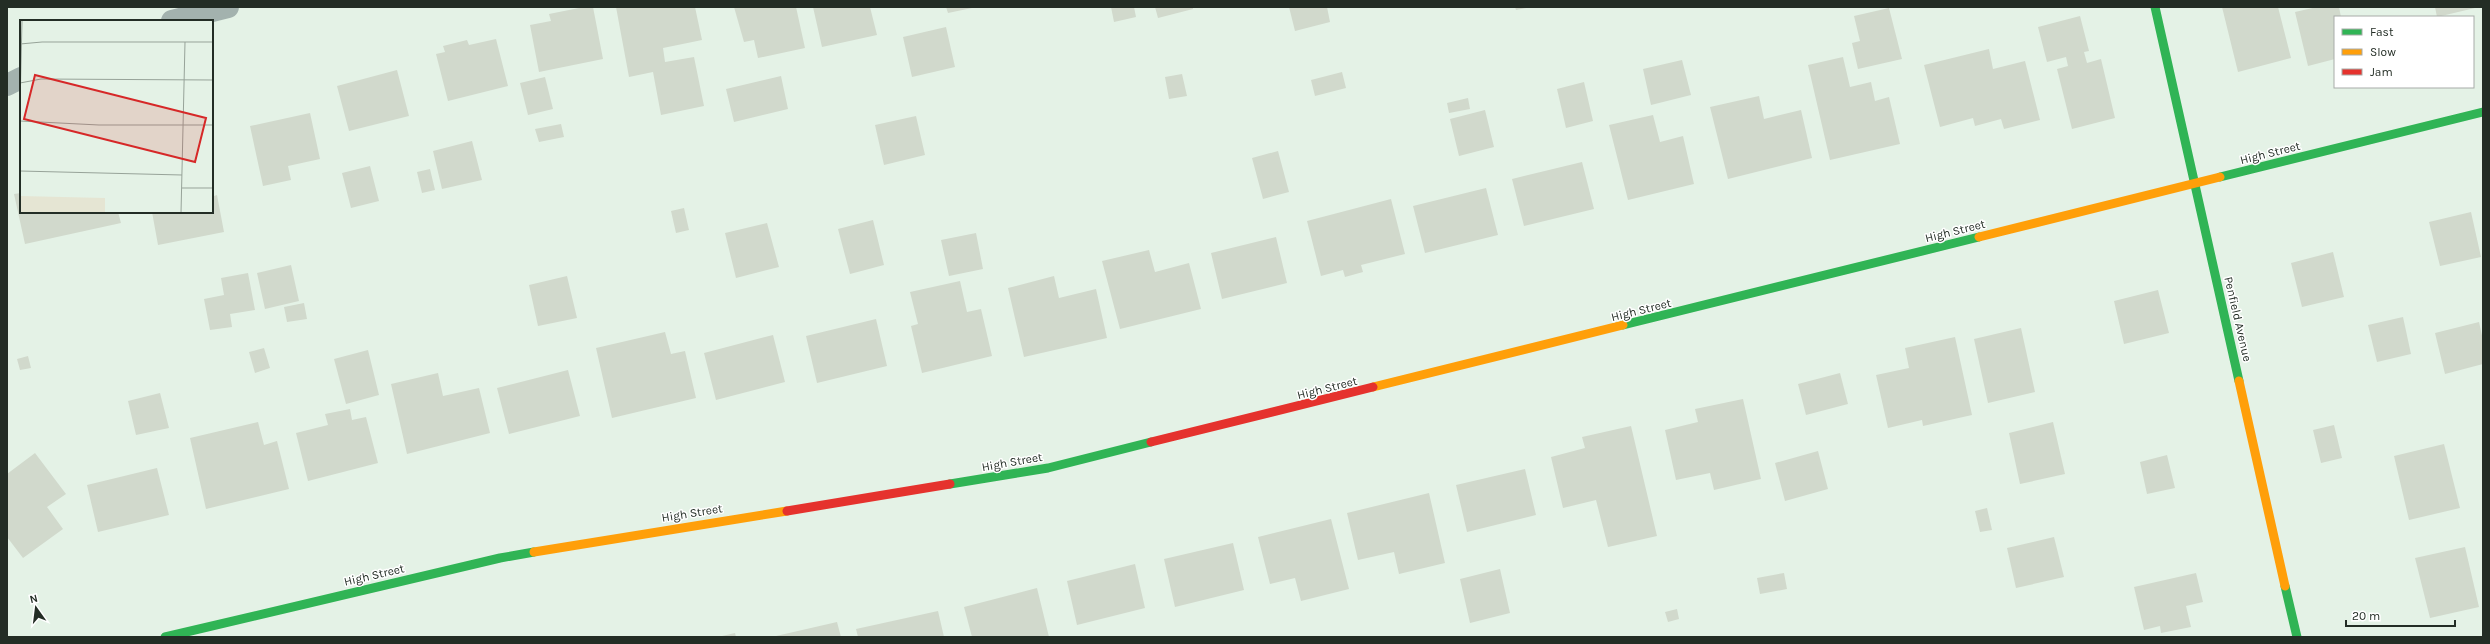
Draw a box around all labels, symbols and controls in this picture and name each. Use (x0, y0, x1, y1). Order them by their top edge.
legend (2334, 16, 2474, 88)
inset map (20, 20, 213, 213)
text: Fast (2370, 25, 2394, 39)
text: Slow (2370, 45, 2396, 59)
text: Jam (2370, 65, 2393, 79)
street label: High Street (2239, 139, 2302, 167)
street label: High Street (1924, 217, 1987, 245)
street label: Penfield Avenue (2221, 275, 2255, 363)
street label: High Street (1610, 296, 1673, 324)
street label: High Street (1296, 374, 1359, 402)
street label: High Street (981, 450, 1044, 474)
street label: High Street (661, 501, 724, 525)
street label: High Street (343, 561, 406, 589)
north arrow (16, 588, 56, 628)
text: N (28, 592, 39, 606)
scale bar (2346, 602, 2455, 628)
text: 20 m (2352, 609, 2380, 623)

